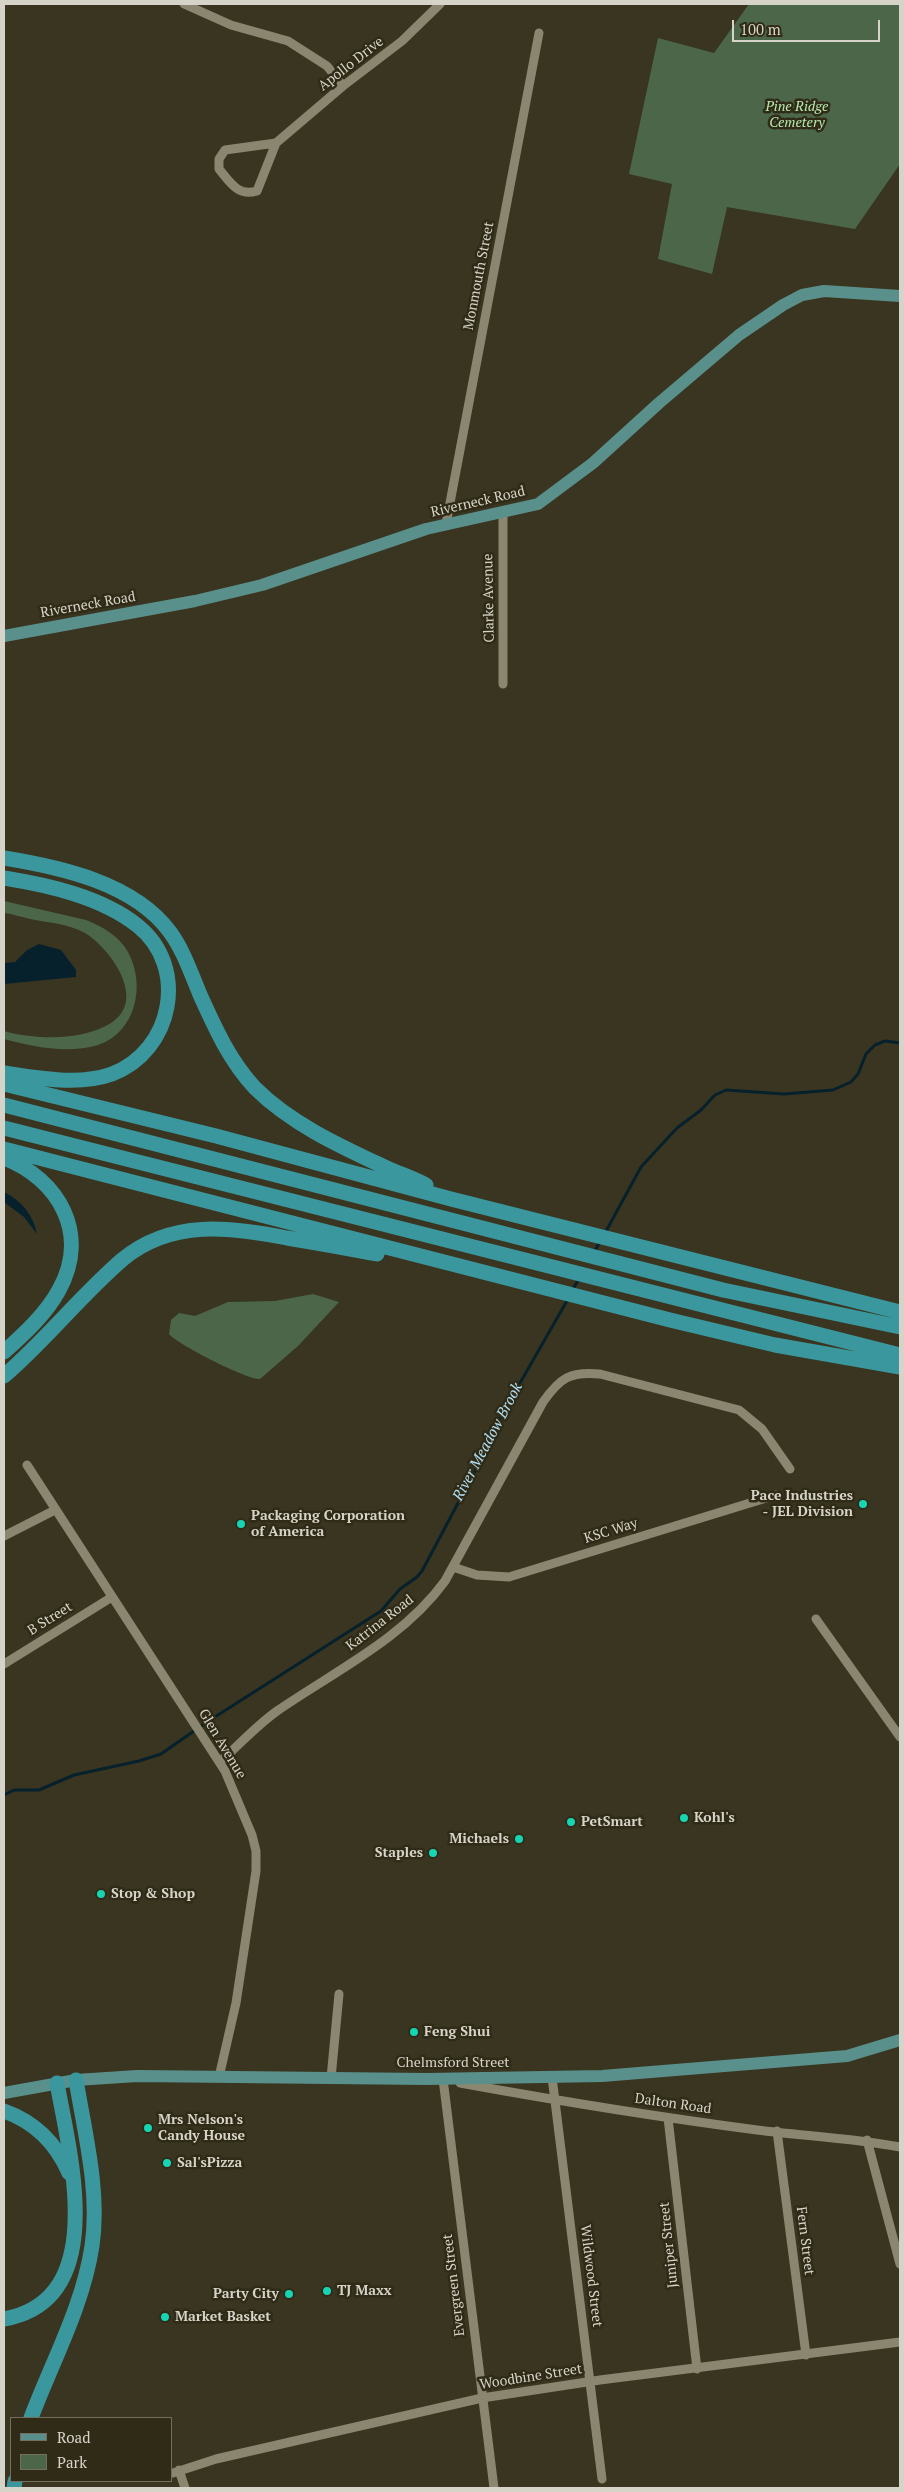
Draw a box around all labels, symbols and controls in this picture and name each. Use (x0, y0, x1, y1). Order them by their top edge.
scale bar (734, 10, 882, 42)
text: 100 m (740, 19, 781, 39)
street label: Apollo Drive (315, 33, 387, 95)
park label: Pine Ridge Cemetery (766, 99, 828, 132)
street label: Monmouth Street (460, 220, 498, 332)
street label: Riverneck Road (429, 483, 527, 521)
street label: Clarke Avenue (480, 553, 498, 643)
street label: Riverneck Road (39, 588, 137, 622)
water label: River Meadow Brook (449, 1380, 527, 1504)
place label: Pace Industries - JEL Division (751, 1488, 853, 1520)
marker: Pace Industries - JEL Division (857, 1498, 869, 1510)
place label: Packaging Corporation of America (251, 1508, 405, 1540)
street label: KSC Way (582, 1515, 640, 1547)
marker: Packaging Corporation of America (235, 1518, 247, 1530)
street label: Katrina Road (343, 1591, 417, 1655)
street label: B Street (25, 1599, 75, 1639)
street label: Glen Avenue (195, 1706, 249, 1782)
place label: Kohl's (694, 1810, 735, 1826)
marker: Kohl's (678, 1812, 690, 1824)
place label: PetSmart (581, 1814, 643, 1830)
marker: PetSmart (565, 1816, 577, 1828)
place label: Michaels (449, 1831, 509, 1847)
marker: Michaels (513, 1833, 525, 1845)
place label: Staples (375, 1845, 423, 1861)
marker: Staples (427, 1847, 439, 1859)
place label: Stop & Shop (111, 1886, 195, 1902)
marker: Stop & Shop (95, 1888, 107, 1900)
place label: Feng Shui (424, 2024, 490, 2040)
marker: Feng Shui (408, 2026, 420, 2038)
street label: Chelmsford Street (397, 2055, 509, 2071)
street label: Dalton Road (634, 2090, 712, 2118)
place label: Mrs Nelson's Candy House (158, 2112, 245, 2144)
marker: Mrs Nelson's Candy House (142, 2122, 154, 2134)
place label: Sal'sPizza (177, 2155, 242, 2171)
marker: Sal'sPizza (161, 2157, 173, 2169)
street label: Juniper Street (656, 2201, 682, 2289)
street label: Fern Street (792, 2206, 818, 2276)
street label: Wildwood Street (576, 2224, 606, 2328)
street label: Evergreen Street (439, 2233, 469, 2337)
place label: TJ Maxx (337, 2283, 392, 2299)
marker: TJ Maxx (321, 2285, 333, 2297)
place label: Party City (213, 2286, 279, 2302)
marker: Party City (283, 2288, 295, 2300)
place label: Market Basket (175, 2309, 271, 2325)
marker: Market Basket (159, 2311, 171, 2323)
street label: Woodbine Street (479, 2361, 583, 2393)
legend (10, 2417, 172, 2482)
text: Road (57, 2427, 90, 2447)
text: Park (57, 2452, 87, 2472)

